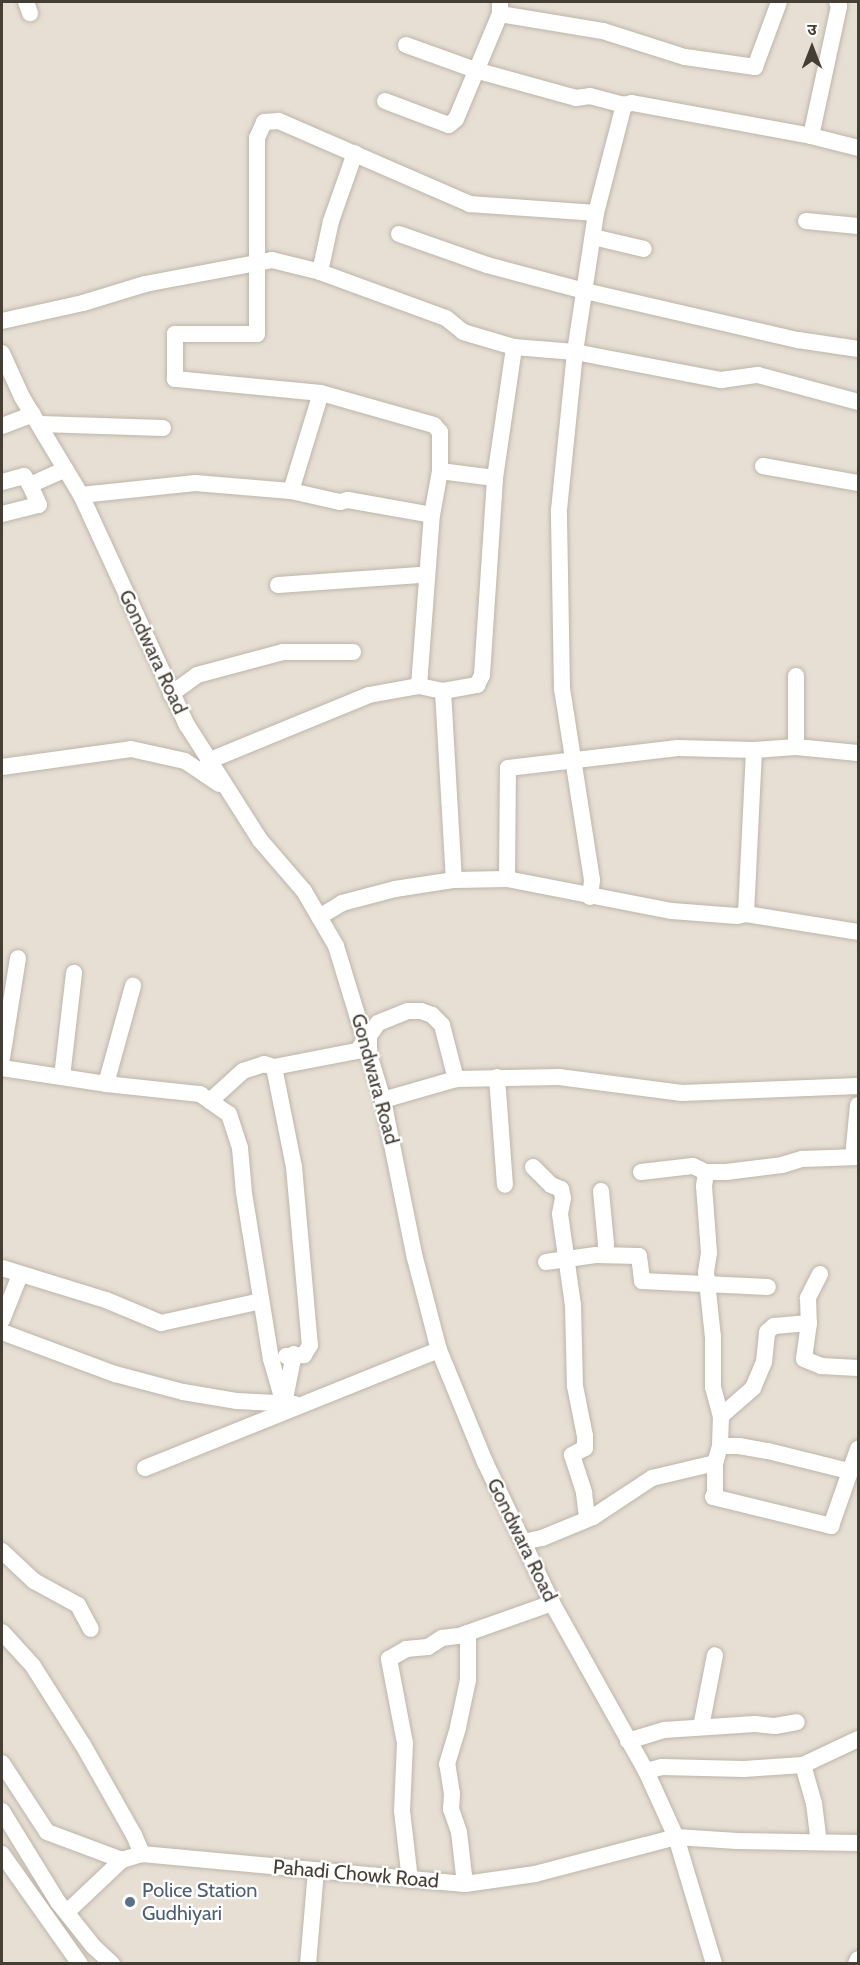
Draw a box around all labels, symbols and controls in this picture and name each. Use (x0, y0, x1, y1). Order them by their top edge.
north arrow (782, 18, 842, 78)
text: उ (807, 20, 817, 39)
street label: Gondwara Road (114, 586, 192, 718)
street label: Gondwara Road (346, 1011, 404, 1147)
street label: Gondwara Road (482, 1474, 562, 1606)
street label: Pahadi Chowk Road (272, 1855, 440, 1893)
place label: Police Station Gudhiyari (142, 1878, 257, 1925)
marker: Police Station Gudhiyari (123, 1895, 137, 1909)

